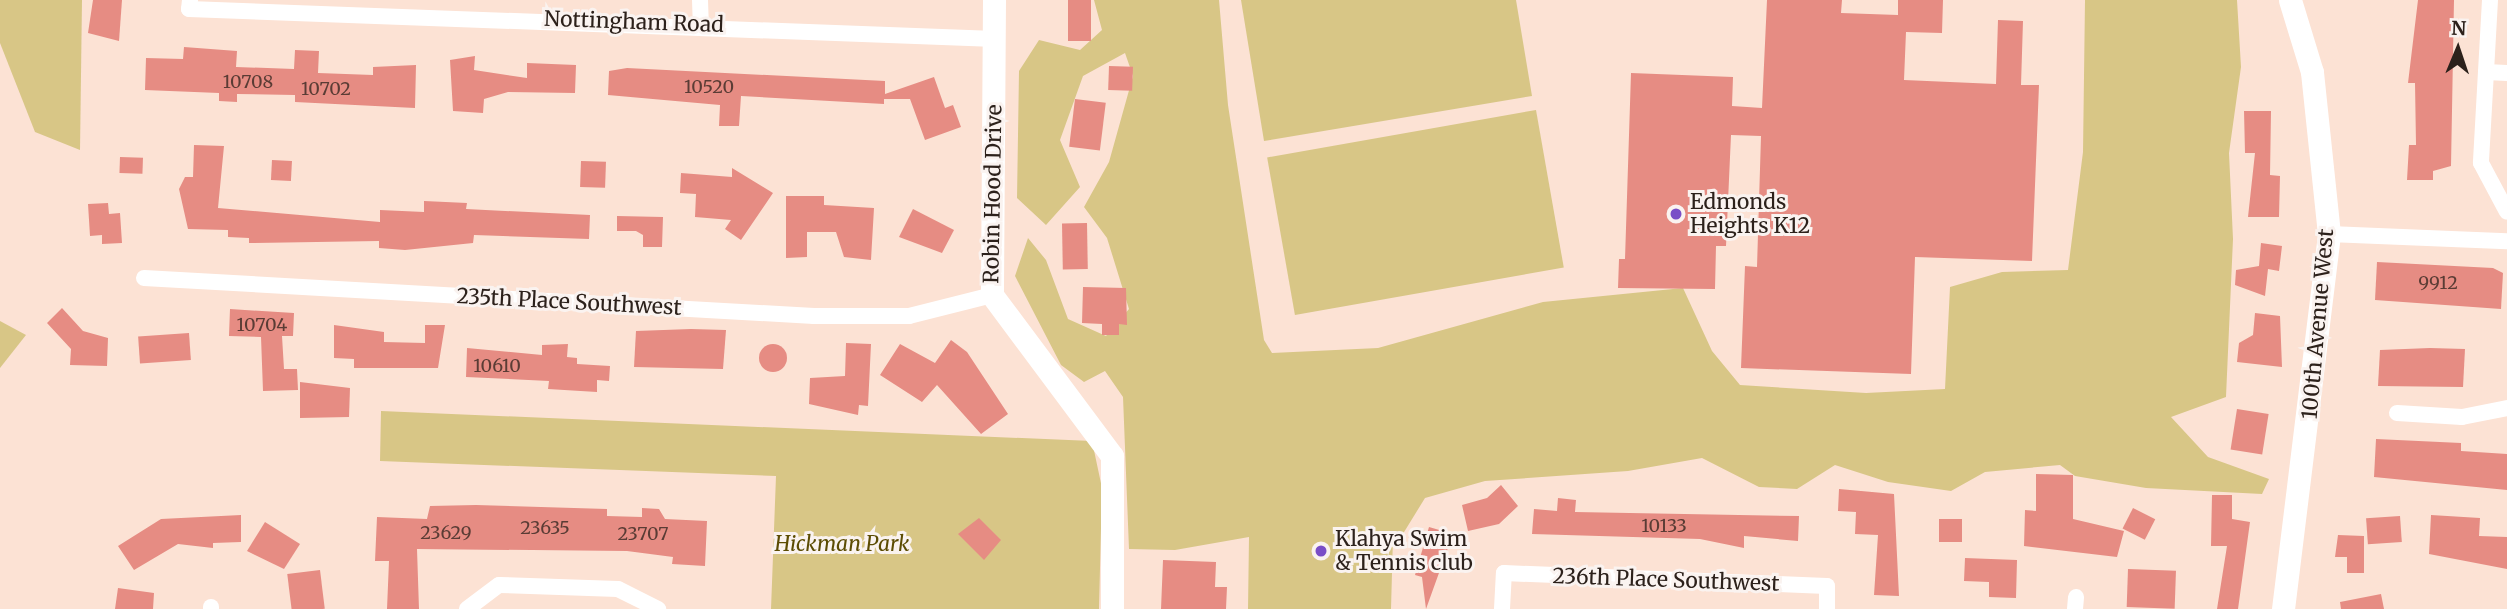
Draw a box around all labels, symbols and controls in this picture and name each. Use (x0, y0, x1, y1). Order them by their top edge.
street label: Nottingham Road (544, 6, 724, 38)
north arrow (2423, 14, 2493, 84)
text: N (2451, 16, 2467, 40)
house number: 10708 (223, 71, 273, 93)
house number: 10520 (684, 76, 734, 98)
house number: 10702 (301, 78, 351, 100)
street label: Robin Hood Drive (979, 104, 1007, 284)
place label: Edmonds Heights K12 (1690, 189, 1810, 239)
marker: Edmonds Heights K12 (1668, 206, 1684, 222)
street label: 100th Avenue West (2297, 228, 2339, 420)
house number: 9912 (2418, 272, 2458, 294)
street label: 235th Place Southwest (456, 284, 682, 320)
house number: 10704 (237, 314, 287, 336)
house number: 10610 (473, 355, 521, 377)
house number: 10133 (1641, 515, 1687, 537)
house number: 23635 (520, 517, 570, 539)
house number: 23629 (420, 522, 472, 544)
house number: 23707 (618, 523, 668, 545)
place label: Klahya Swim & Tennis club (1335, 526, 1473, 576)
park label: Hickman Park (774, 531, 910, 557)
marker: Klahya Swim & Tennis club (1313, 543, 1329, 559)
street label: 236th Place Southwest (1552, 563, 1780, 597)

